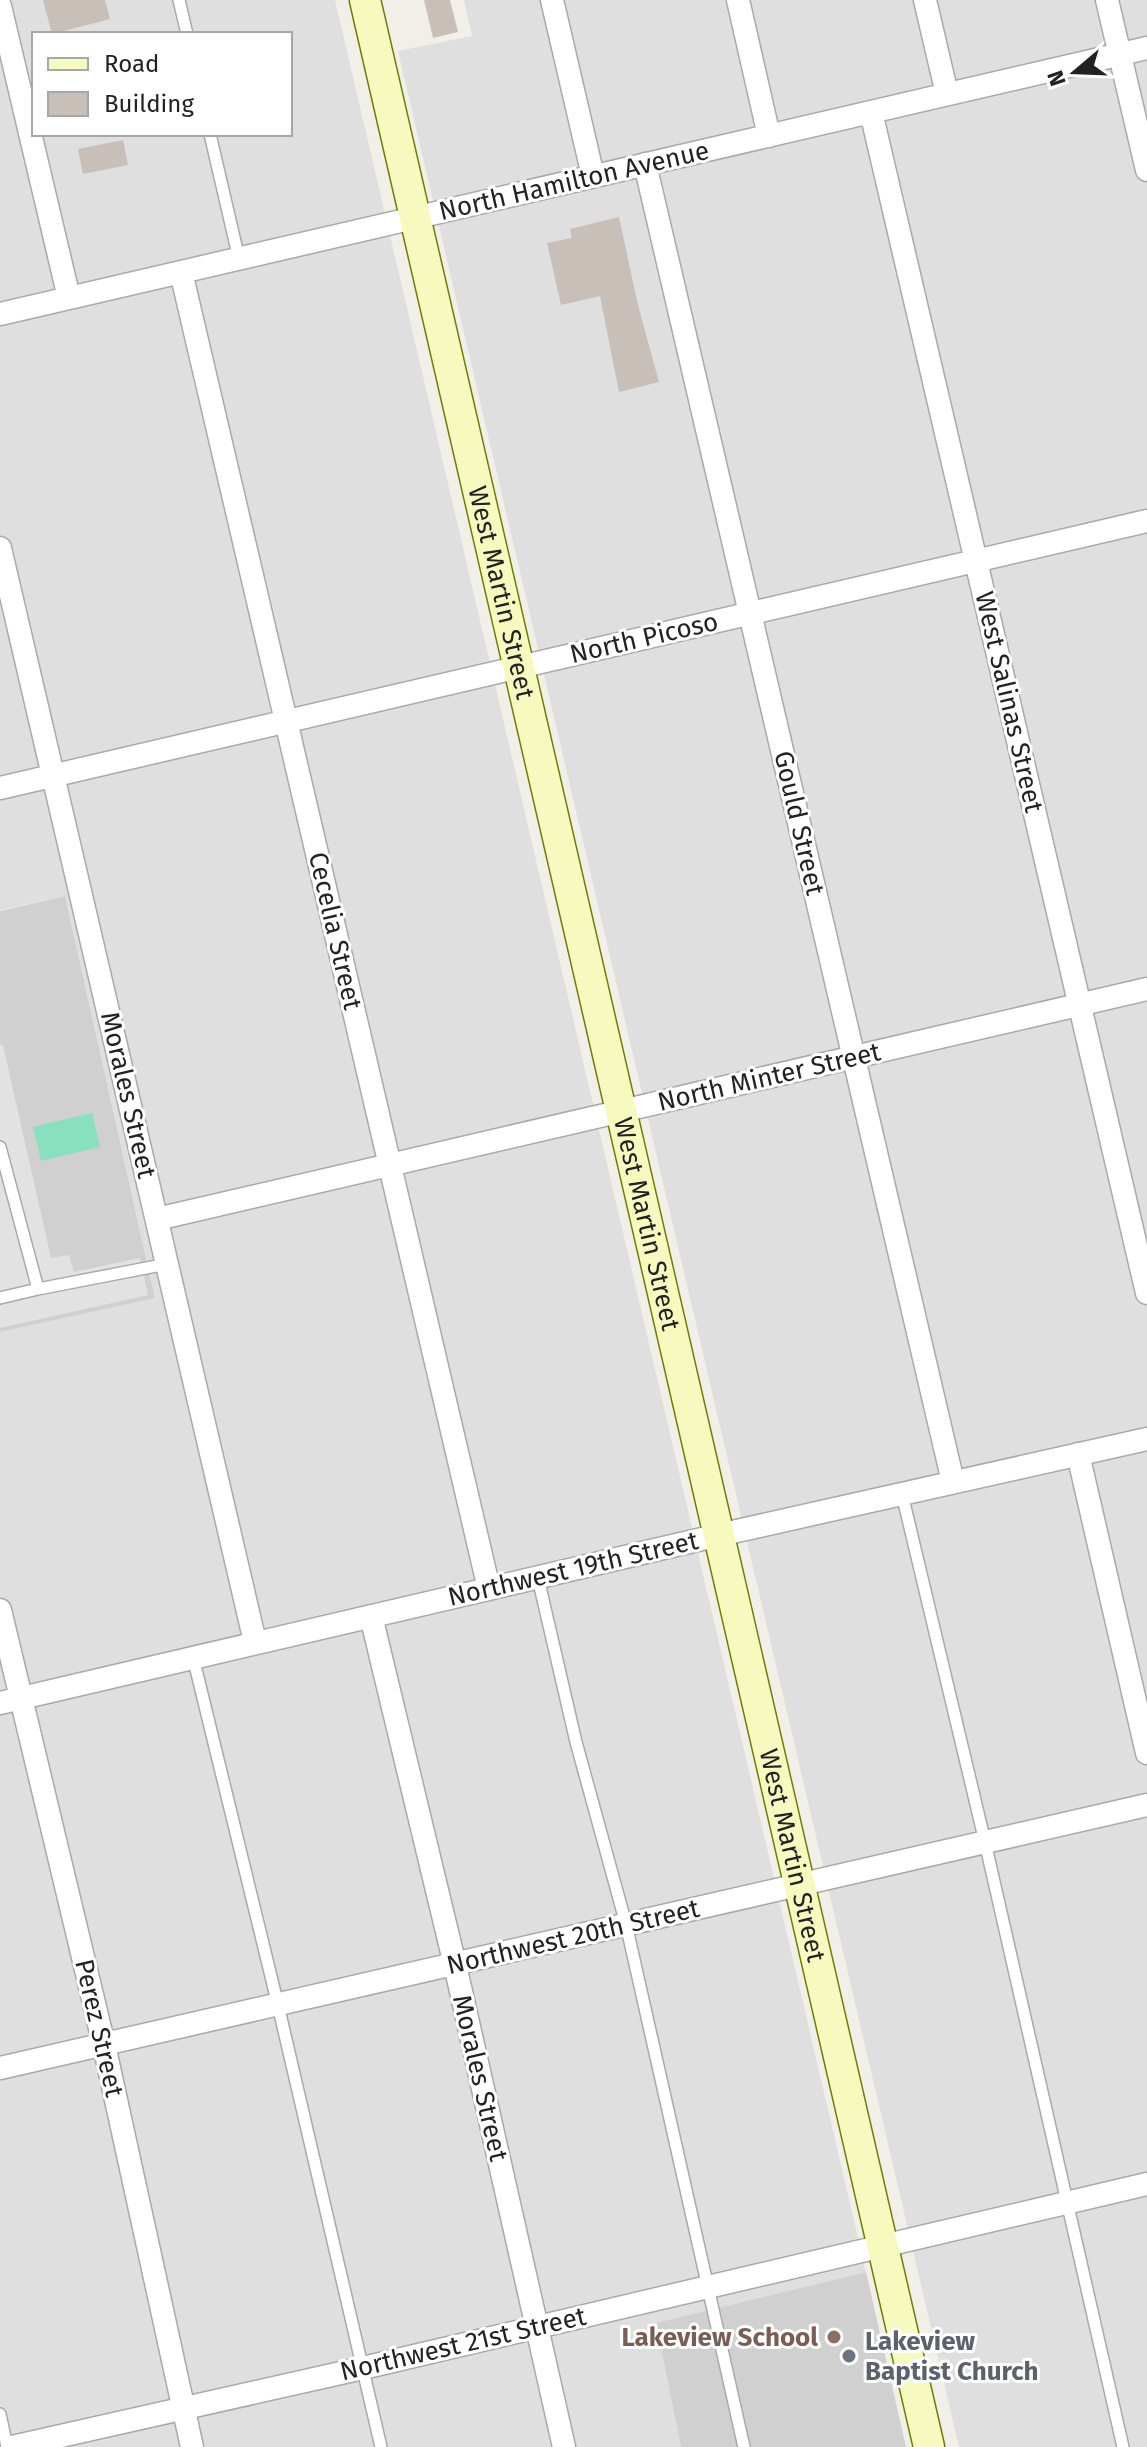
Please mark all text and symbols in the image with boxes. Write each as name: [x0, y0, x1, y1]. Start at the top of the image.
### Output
legend: [32, 32, 292, 136]
north arrow: [1035, 32, 1115, 112]
text: Road: [104, 50, 159, 78]
text: N: [1041, 67, 1072, 90]
text: Building: [104, 90, 194, 118]
street label: North Hamilton Avenue: [436, 135, 712, 227]
street label: West Martin Street: [462, 483, 541, 703]
street label: West Salinas Street: [969, 589, 1050, 816]
street label: North Picoso: [567, 606, 721, 670]
street label: Gould Street: [767, 748, 831, 899]
street label: Cecelia Street: [302, 849, 368, 1013]
street label: Morales Street: [94, 1009, 162, 1182]
street label: North Minter Street: [654, 1036, 884, 1118]
street label: West Martin Street: [608, 1114, 687, 1334]
street label: Northwest 19th Street: [445, 1525, 702, 1613]
street label: West Martin Street: [753, 1746, 832, 1966]
street label: Northwest 20th Street: [444, 1893, 703, 1981]
street label: Perez Street: [68, 1956, 130, 2101]
street label: Morales Street: [446, 1992, 514, 2165]
street label: Northwest 21st Street: [337, 2300, 589, 2387]
place label: Lakeview School: [621, 2322, 818, 2353]
place label: Lakeview Baptist Church: [865, 2326, 1039, 2387]
marker: Lakeview School: [825, 2328, 843, 2346]
marker: Lakeview Baptist Church: [840, 2347, 858, 2365]

